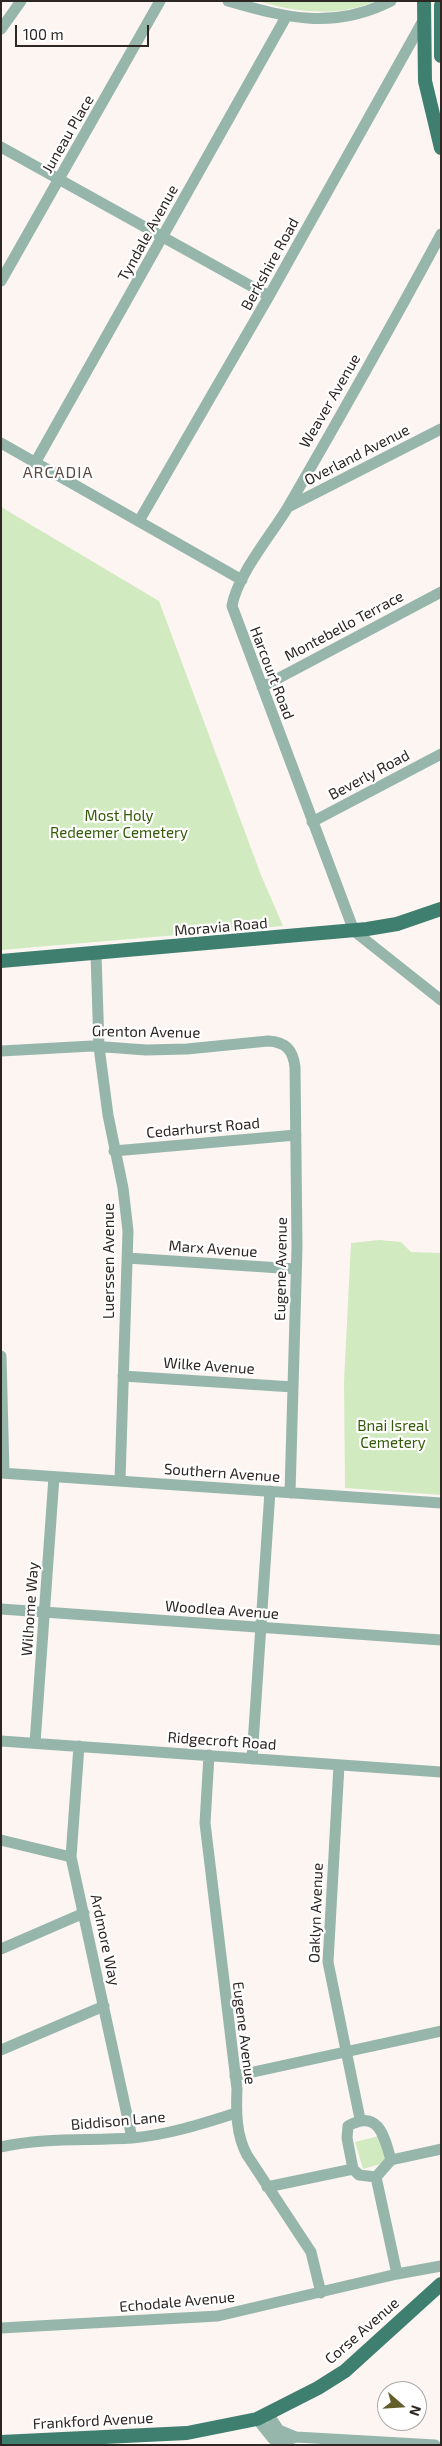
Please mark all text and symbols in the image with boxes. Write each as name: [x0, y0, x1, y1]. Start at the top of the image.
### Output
scale bar: [18, 15, 151, 47]
text: 100 m: [23, 25, 64, 43]
street label: Juneau Place: [38, 92, 98, 176]
street label: Tyndale Avenue: [114, 182, 182, 284]
street label: Berkshire Road: [237, 215, 303, 313]
street label: Weaver Avenue: [296, 351, 364, 451]
street label: Overland Avenue: [301, 421, 413, 489]
district label: ARCADIA: [22, 463, 94, 483]
street label: Montebello Terrace: [281, 587, 407, 665]
street label: Harcourt Road: [246, 624, 298, 722]
street label: Beverly Road: [325, 746, 413, 804]
park label: Most Holy Redeemer Cemetery: [50, 807, 188, 842]
street label: Moravia Road: [174, 914, 268, 940]
street label: Grenton Avenue: [92, 1022, 200, 1042]
street label: Cedarhurst Road: [145, 1114, 261, 1142]
street label: Luerssen Avenue: [100, 1203, 118, 1319]
street label: Eugene Avenue: [271, 1217, 291, 1321]
street label: Marx Avenue: [168, 1237, 258, 1261]
street label: Wilke Avenue: [163, 1354, 255, 1378]
park label: Bnai Isreal Cemetery: [357, 1417, 429, 1452]
street label: Southern Avenue: [163, 1460, 281, 1486]
street label: Wilhome Way: [18, 1561, 42, 1657]
street label: Woodlea Avenue: [165, 1597, 279, 1623]
street label: Ridgecroft Road: [167, 1728, 277, 1754]
street label: Oaklyn Avenue: [305, 1863, 327, 1963]
street label: Ardmore Way: [87, 1893, 123, 1987]
street label: Eugene Avenue: [229, 1980, 259, 2086]
street label: Biddison Lane: [70, 2108, 166, 2134]
street label: Echodale Avenue: [118, 2288, 236, 2316]
street label: Corse Avenue: [321, 2294, 403, 2368]
north arrow: [377, 2381, 427, 2431]
text: N: [406, 2403, 425, 2418]
street label: Frankford Avenue: [32, 2409, 154, 2433]

